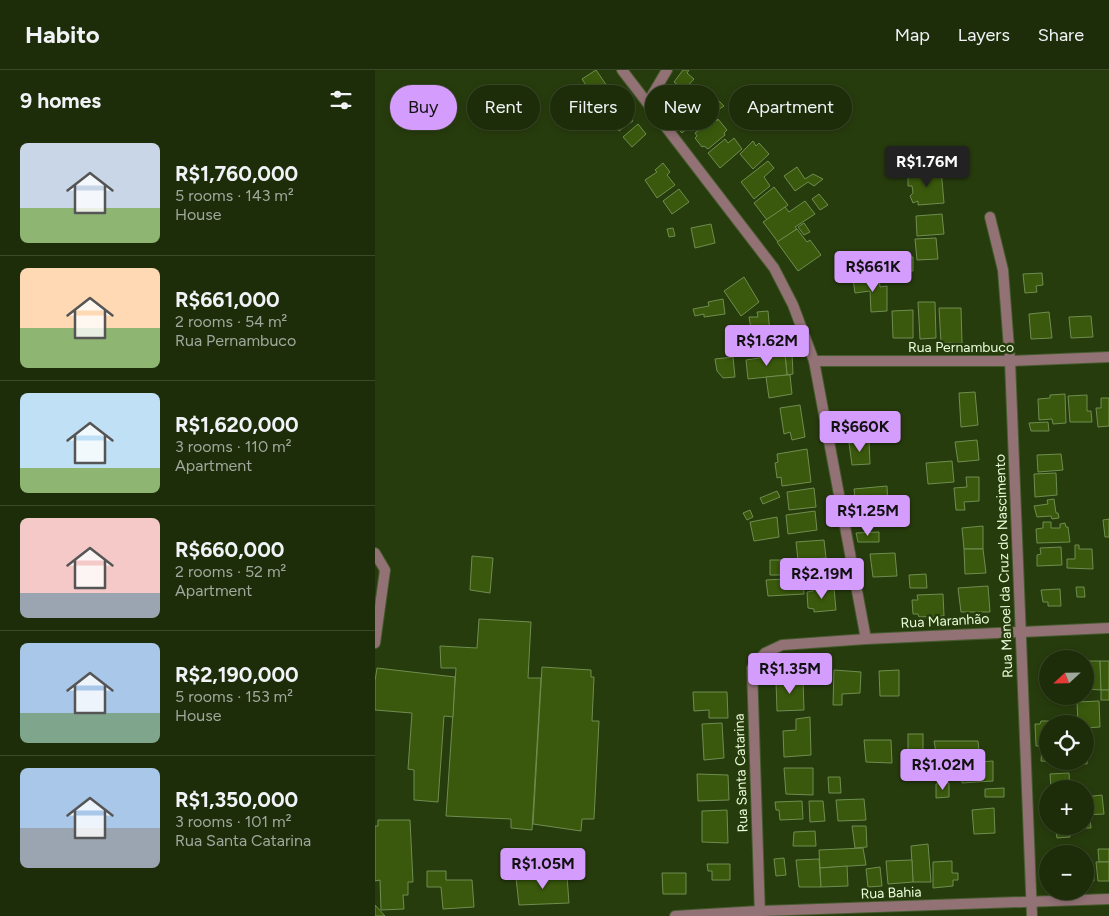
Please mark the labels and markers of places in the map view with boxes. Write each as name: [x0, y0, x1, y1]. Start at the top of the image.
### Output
pin: R$1.76M: [881, 146, 973, 188]
pin: R$661K: [832, 250, 914, 293]
pin: R$1.62M: [721, 324, 813, 367]
pin: R$660K: [819, 410, 901, 453]
pin: R$1.25M: [822, 494, 914, 537]
pin: R$2.19M: [776, 558, 868, 600]
pin: R$1.35M: [744, 652, 836, 695]
pin: R$1.02M: [897, 748, 989, 791]
pin: R$1.05M: [497, 848, 589, 890]

